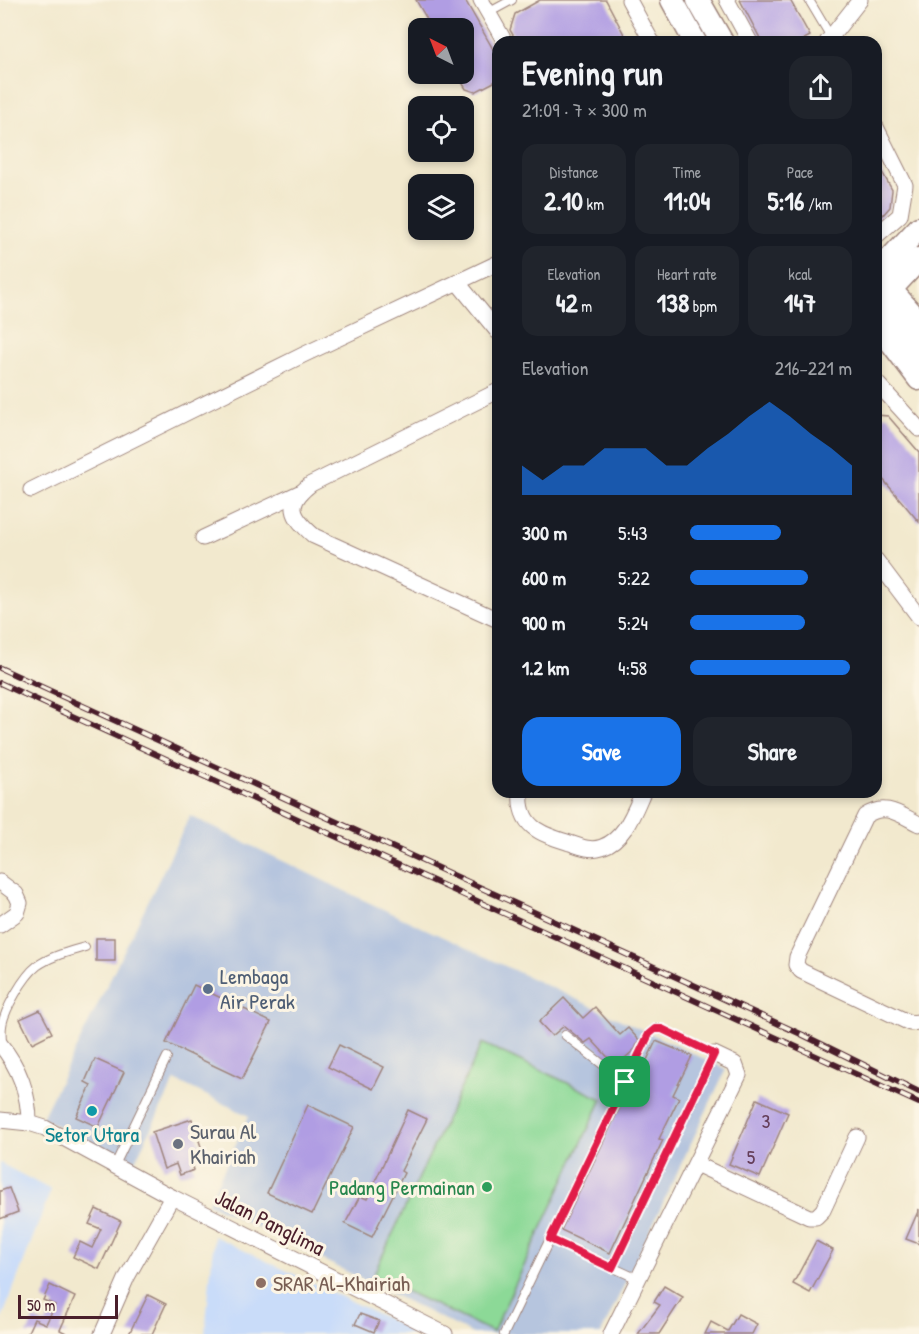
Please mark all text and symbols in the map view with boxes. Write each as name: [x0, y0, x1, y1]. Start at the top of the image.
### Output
north arrow: [408, 18, 474, 84]
map controls: [408, 18, 474, 240]
text: Evening run: [522, 51, 663, 95]
button: share: [789, 56, 852, 119]
button: locate: [408, 96, 474, 162]
text: 21:09 · 7 × 300 m: [522, 96, 647, 123]
text: Distance: [550, 161, 598, 183]
text: Time: [673, 161, 701, 183]
text: Pace: [787, 161, 813, 183]
button: layers: [408, 174, 474, 240]
text: 2.10: [544, 183, 583, 218]
text: 11:04: [664, 183, 710, 218]
text: 5:16: [768, 183, 804, 218]
text: km: [583, 193, 604, 215]
text: /km: [804, 193, 832, 215]
text: Elevation: [547, 263, 601, 285]
text: Heart rate: [657, 263, 717, 285]
text: kcal: [788, 263, 812, 285]
text: 42: [556, 285, 578, 320]
text: 138: [657, 285, 689, 320]
text: 147: [784, 285, 816, 320]
text: m: [578, 295, 592, 317]
text: bpm: [689, 295, 717, 317]
text: Elevation: [522, 354, 588, 381]
text: 216–221 m: [775, 354, 852, 381]
text: 300 m: [522, 519, 567, 546]
text: 5:43: [618, 519, 648, 546]
text: 600 m: [522, 564, 566, 591]
text: 5:22: [618, 564, 650, 591]
text: 900 m: [522, 609, 565, 636]
text: 5:24: [618, 609, 648, 636]
text: 1.2 km: [522, 654, 569, 681]
text: 4:58: [618, 654, 647, 681]
button: Save: [522, 717, 681, 786]
button: Share: [693, 717, 852, 786]
place label: Lembaga Air Perak: [220, 961, 295, 1016]
marker: Lembaga Air Perak: [201, 982, 215, 996]
pin: [599, 1056, 650, 1107]
icon: arrive: [608, 1065, 641, 1098]
marker: Setor Utara: [85, 1104, 99, 1118]
house number: 3: [762, 1107, 771, 1134]
place label: Surau Al Khairiah: [190, 1116, 257, 1171]
place label: Setor Utara: [45, 1119, 139, 1149]
marker: Surau Al Khairiah: [171, 1137, 185, 1151]
house number: 5: [747, 1143, 756, 1170]
place label: Padang Permainan: [329, 1172, 475, 1202]
marker: Padang Permainan: [480, 1180, 494, 1194]
street label: Jalan Panglima: [210, 1181, 330, 1263]
place label: SRAR Al-Khairiah: [273, 1268, 410, 1298]
marker: SRAR Al-Khairiah: [254, 1276, 268, 1290]
scale bar: [18, 1292, 118, 1320]
text: 50 m: [27, 1294, 56, 1316]

